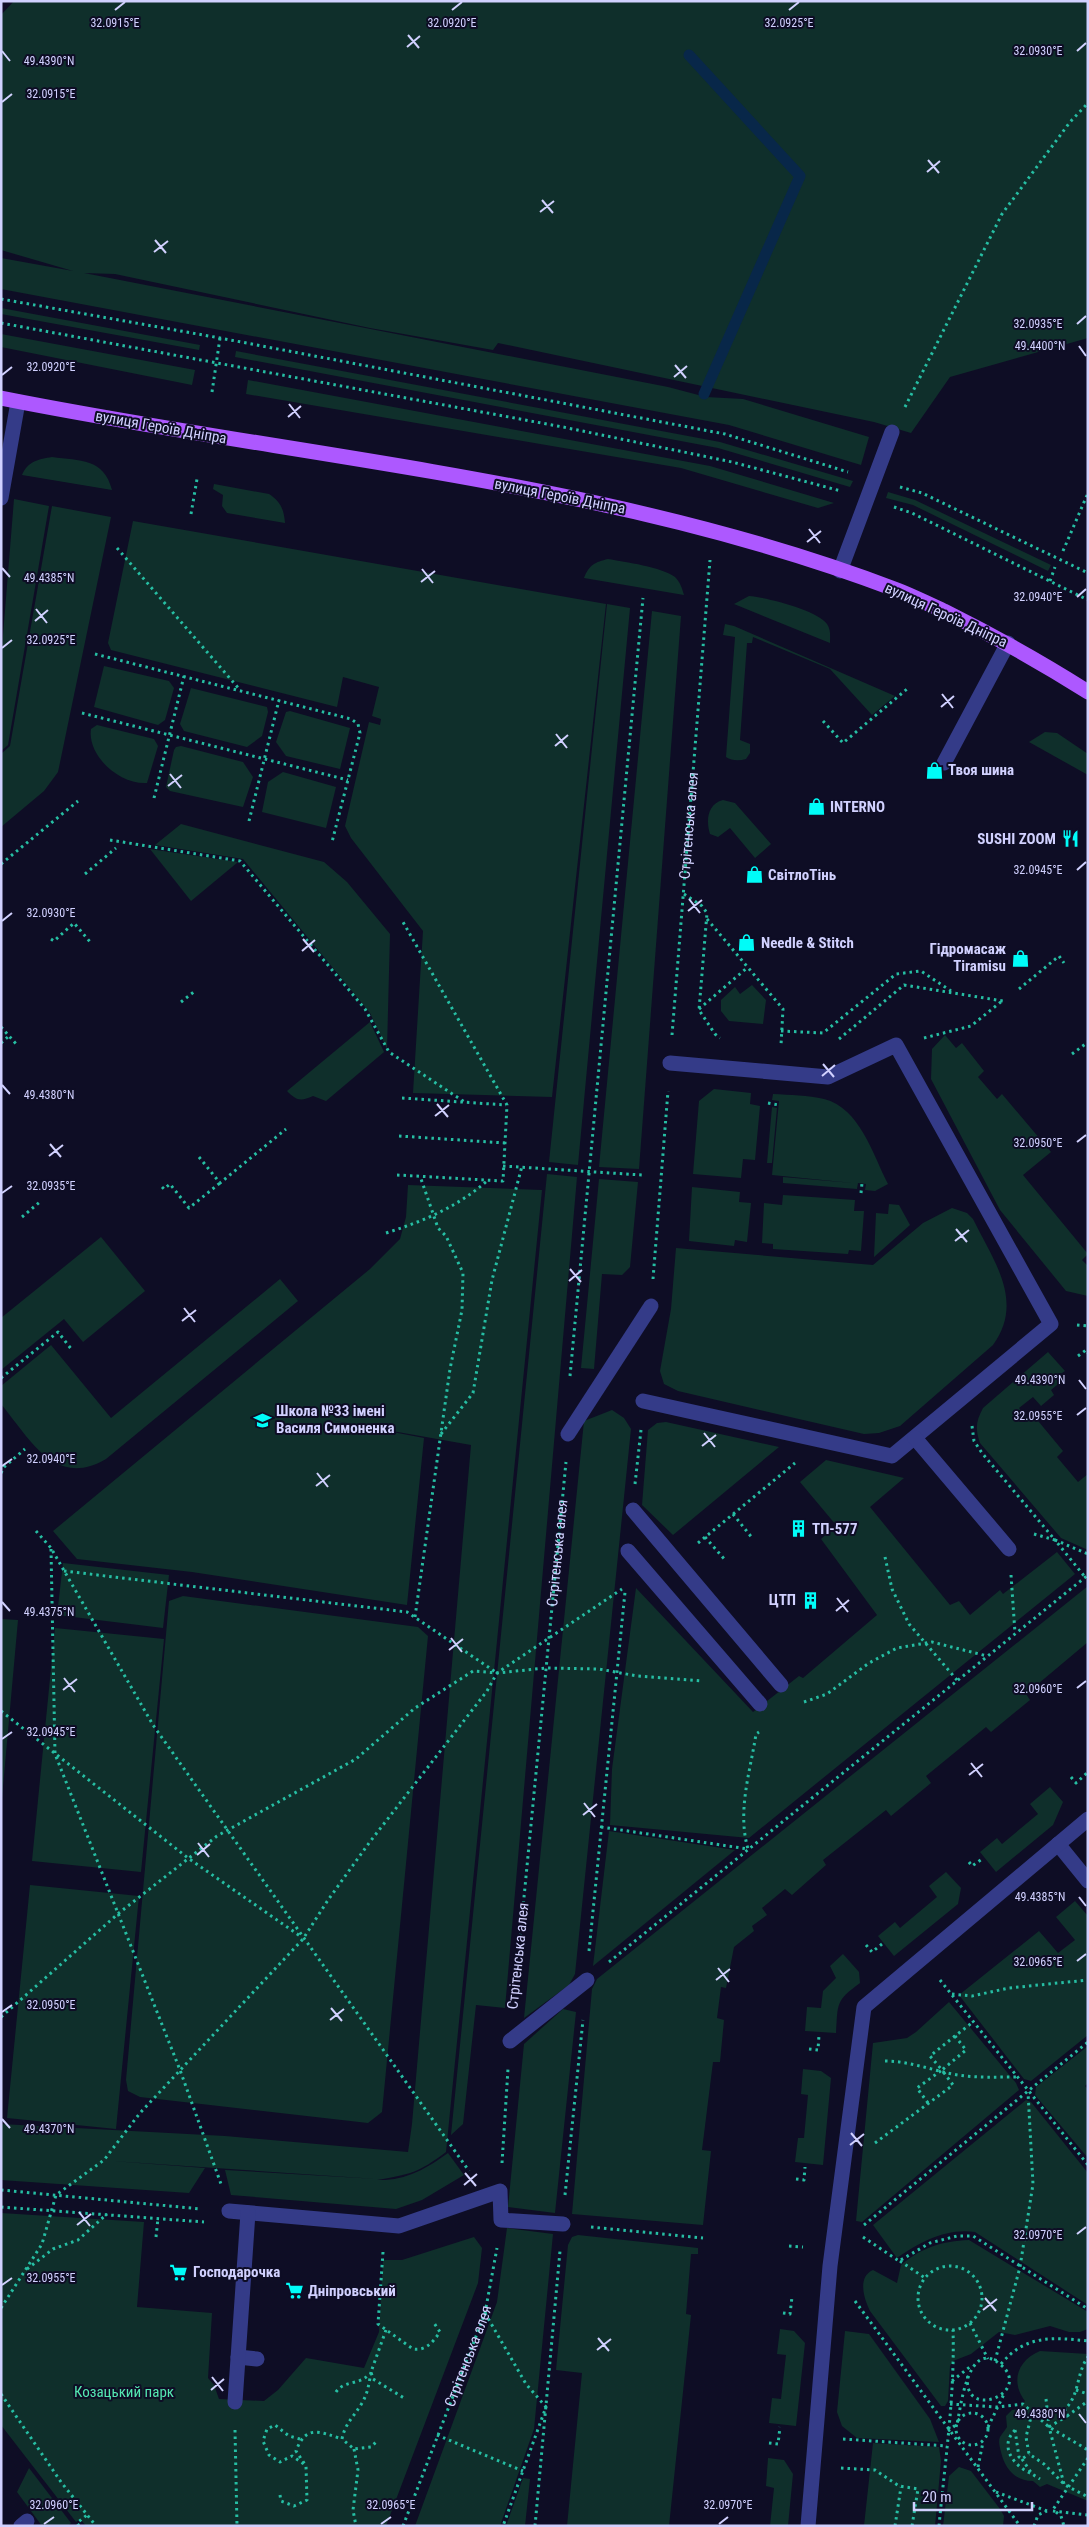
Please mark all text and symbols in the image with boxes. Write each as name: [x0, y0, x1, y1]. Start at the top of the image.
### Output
text: 32.0915°E: [90, 16, 140, 30]
text: 32.0920°E: [427, 16, 477, 30]
text: 32.0925°E: [764, 16, 814, 30]
text: 32.0930°E: [1013, 44, 1063, 58]
text: 49.4390°N: [24, 54, 74, 68]
text: 32.0915°E: [26, 87, 76, 101]
text: 32.0935°E: [1013, 317, 1063, 331]
text: 49.4400°N: [1015, 339, 1065, 353]
text: 32.0920°E: [26, 360, 76, 374]
street label: вулиця Героїв Дніпра: [94, 407, 228, 447]
street label: вулиця Героїв Дніпра: [493, 474, 627, 518]
text: 49.4385°N: [24, 571, 74, 585]
street label: вулиця Героїв Дніпра: [882, 579, 1010, 651]
text: 32.0940°E: [1013, 590, 1063, 604]
text: 32.0925°E: [26, 633, 76, 647]
shop icon: Твоя шина: [924, 760, 944, 780]
place label: Твоя шина: [948, 761, 1014, 779]
street label: Стрітенська алея: [675, 771, 702, 880]
shop icon: INTERNO: [806, 797, 826, 817]
place label: INTERNO: [830, 798, 885, 816]
restaurant icon: SUSHI ZOOM: [1060, 829, 1080, 849]
place label: SUSHI ZOOM: [977, 830, 1056, 848]
text: 32.0945°E: [1013, 863, 1063, 877]
shop icon: СвітлоТінь: [744, 865, 764, 885]
place label: СвітлоТінь: [768, 866, 837, 884]
text: 32.0930°E: [26, 906, 76, 920]
shop icon: Needle & Stitch: [737, 933, 757, 953]
place label: Needle & Stitch: [761, 934, 854, 952]
place label: Гідромасаж Tiramisu: [929, 940, 1006, 975]
shop icon: Гідромасаж Tiramisu: [1010, 948, 1030, 968]
text: 49.4380°N: [24, 1088, 74, 1102]
text: 32.0950°E: [1013, 1136, 1063, 1150]
text: 32.0935°E: [26, 1179, 76, 1193]
text: 49.4390°N: [1015, 1373, 1065, 1387]
place label: Школа №33 імені Василя Симоненка: [276, 1402, 394, 1437]
text: 32.0955°E: [1013, 1409, 1063, 1423]
school or university icon: Школа №33 імені Василя Симоненка: [252, 1410, 272, 1430]
text: 32.0940°E: [26, 1452, 76, 1466]
street label: Стрітенська алея: [543, 1499, 571, 1607]
building icon: ТП-577: [788, 1519, 808, 1539]
place label: ТП-577: [812, 1520, 858, 1538]
building icon: ЦТП: [800, 1590, 820, 1610]
place label: ЦТП: [769, 1591, 796, 1609]
text: 49.4375°N: [24, 1605, 74, 1619]
text: 32.0960°E: [1013, 1682, 1063, 1696]
text: 32.0945°E: [26, 1725, 76, 1739]
text: 49.4385°N: [1015, 1890, 1065, 1904]
street label: Стрітенська алея: [503, 1902, 533, 2010]
text: 32.0965°E: [1013, 1955, 1063, 1969]
text: 32.0950°E: [26, 1998, 76, 2012]
text: 49.4370°N: [24, 2122, 74, 2136]
text: 32.0970°E: [1013, 2228, 1063, 2242]
supermarket icon: Господарочка: [169, 2262, 189, 2282]
place label: Господарочка: [193, 2263, 280, 2281]
text: 32.0955°E: [26, 2271, 76, 2285]
supermarket icon: Дніпровський: [284, 2281, 304, 2301]
place label: Дніпровський: [308, 2282, 396, 2300]
street label: Стрітенська алея: [441, 2304, 495, 2409]
park label: Козацький парк: [74, 2383, 174, 2401]
text: 49.4380°N: [1015, 2407, 1065, 2421]
scale bar: [914, 2480, 1032, 2512]
text: 20 m: [922, 2488, 952, 2506]
text: 32.0960°E: [29, 2498, 79, 2512]
text: 32.0965°E: [366, 2498, 416, 2512]
text: 32.0970°E: [703, 2498, 753, 2512]

